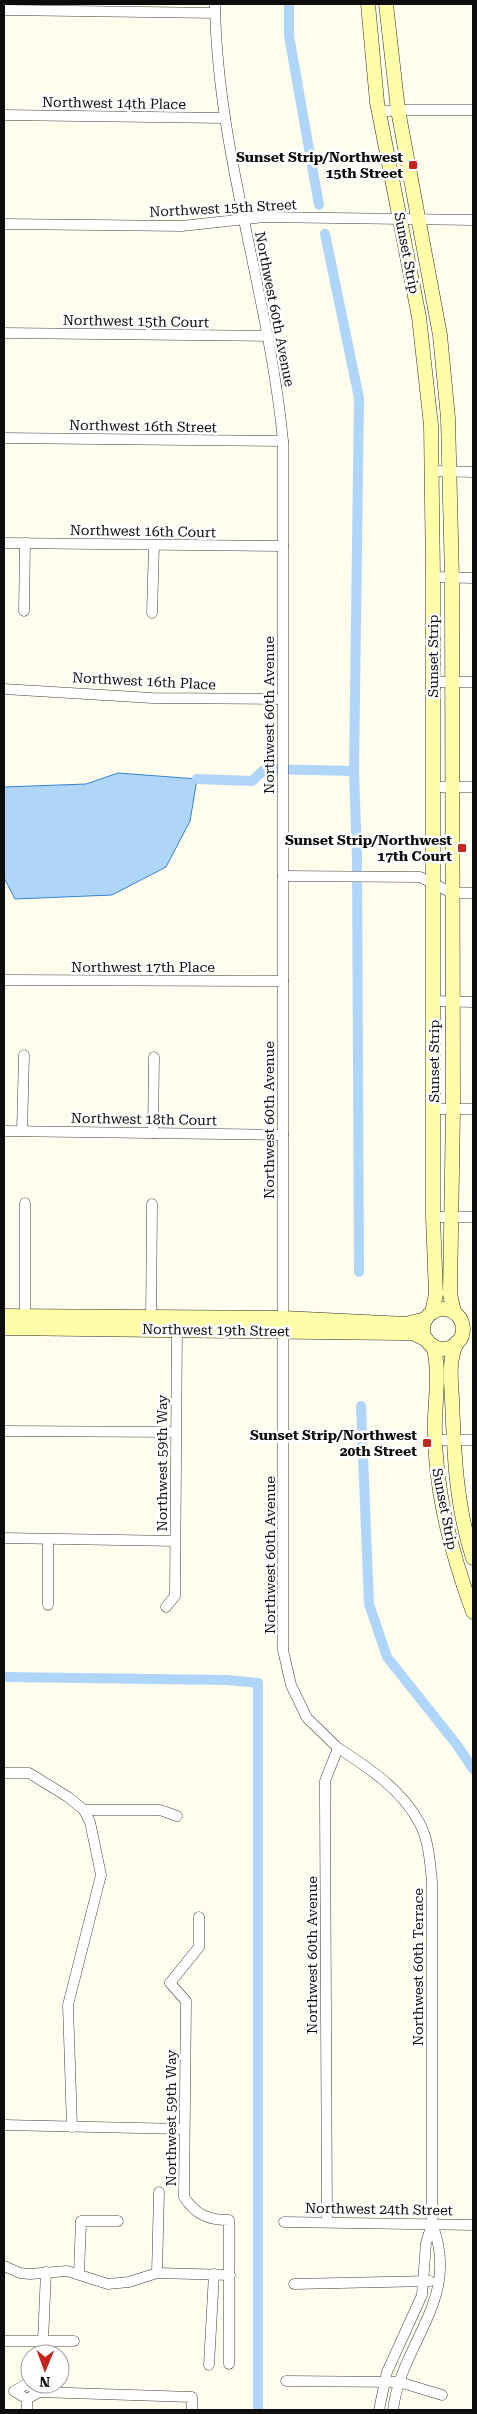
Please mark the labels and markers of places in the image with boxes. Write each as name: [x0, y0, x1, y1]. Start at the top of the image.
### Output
place label: Sunset Strip/Northwest 15th Street: [236, 149, 403, 181]
marker: Sunset Strip/Northwest 15th Street: [407, 159, 419, 171]
place label: Sunset Strip/Northwest 17th Court: [285, 832, 452, 864]
marker: Sunset Strip/Northwest 17th Court: [456, 842, 468, 854]
place label: Sunset Strip/Northwest 20th Street: [250, 1427, 417, 1459]
marker: Sunset Strip/Northwest 20th Street: [421, 1437, 433, 1449]

